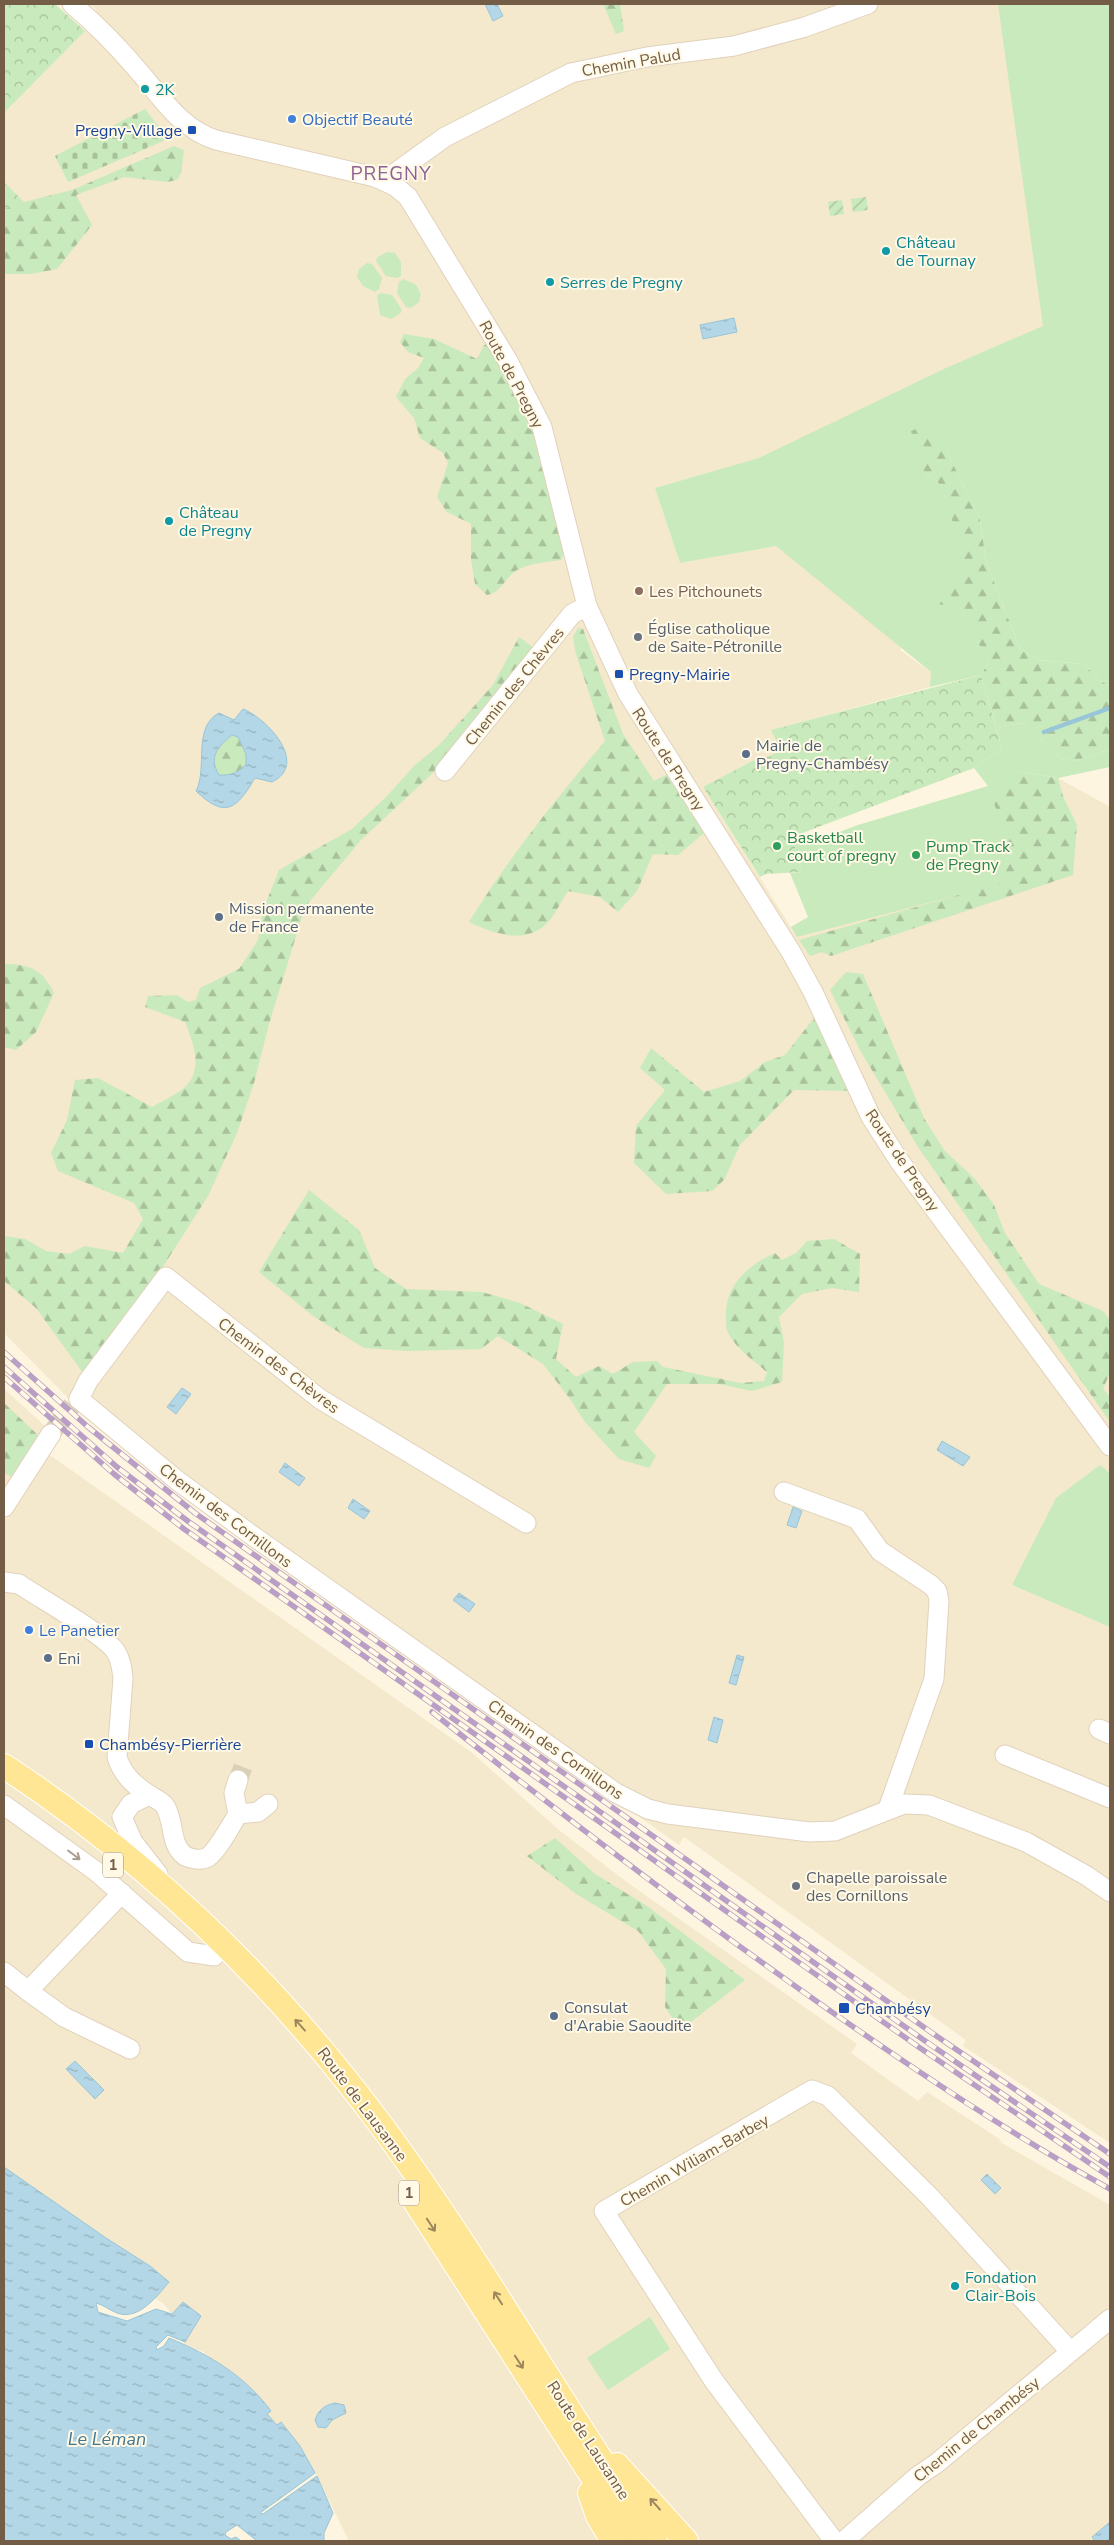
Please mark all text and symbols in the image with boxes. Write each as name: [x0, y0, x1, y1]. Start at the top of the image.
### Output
street label: Chemin Palud: [580, 43, 682, 83]
place label: 2K: [155, 79, 176, 101]
marker: 2K: [139, 83, 151, 95]
place label: Objectif Beauté: [302, 109, 413, 131]
marker: Objectif Beauté: [286, 113, 298, 125]
place label: Pregny-Village: [75, 120, 182, 142]
marker: Pregny-Village: [186, 124, 198, 136]
district label: PREGNY: [351, 161, 431, 187]
place label: Château de Tournay: [896, 232, 976, 272]
marker: Château de Tournay: [880, 245, 892, 257]
place label: Serres de Pregny: [560, 272, 683, 294]
marker: Serres de Pregny: [544, 276, 556, 288]
street label: Route de Pregny: [473, 317, 549, 433]
place label: Château de Pregny: [179, 502, 252, 542]
marker: Château de Pregny: [163, 515, 175, 527]
place label: Les Pitchounets: [649, 581, 763, 603]
marker: Les Pitchounets: [633, 585, 645, 597]
place label: Église catholique de Saite-Pétronille: [648, 618, 782, 658]
street label: Chemin des Chèvres: [460, 623, 570, 751]
marker: Église catholique de Saite-Pétronille: [632, 631, 644, 643]
place label: Pregny-Mairie: [629, 664, 730, 686]
marker: Pregny-Mairie: [613, 668, 625, 680]
street label: Route de Pregny: [626, 704, 710, 816]
place label: Mairie de Pregny-Chambésy: [756, 735, 890, 775]
marker: Mairie de Pregny-Chambésy: [740, 748, 752, 760]
place label: Basketball court of pregny: [787, 827, 897, 867]
place label: Pump Track de Pregny: [926, 836, 1011, 876]
marker: Basketball court of pregny: [771, 840, 783, 852]
marker: Pump Track de Pregny: [910, 849, 922, 861]
place label: Mission permanente de France: [229, 898, 374, 938]
marker: Mission permanente de France: [213, 911, 225, 923]
street label: Route de Pregny: [860, 1105, 945, 1217]
street label: Chemin des Chèvres: [213, 1313, 344, 1419]
street label: Chemin des Cornillons: [154, 1458, 296, 1573]
place label: Le Panetier: [39, 1620, 120, 1642]
marker: Le Panetier: [23, 1624, 35, 1636]
place label: Eni: [58, 1648, 80, 1670]
marker: Eni: [42, 1652, 54, 1664]
street label: Chemin des Cornillons: [483, 1695, 628, 1805]
place label: Chambésy-Pierrière: [99, 1734, 241, 1756]
marker: Chambésy-Pierrière: [83, 1738, 95, 1750]
one-way arrow: [67, 1850, 81, 1860]
road number: 1: [103, 1852, 123, 1878]
place label: Chapelle paroissale des Cornillons: [806, 1867, 947, 1907]
marker: Chapelle paroissale des Cornillons: [790, 1880, 802, 1892]
place label: Consulat d'Arabie Saoudite: [564, 1997, 692, 2037]
place label: Chambésy: [855, 1998, 931, 2020]
marker: Chambésy: [837, 2001, 851, 2015]
marker: Consulat d'Arabie Saoudite: [548, 2010, 560, 2022]
one-way arrow: [294, 2019, 306, 2032]
street label: Route de Lausanne: [312, 2043, 412, 2166]
street label: Chemin Wiliam-Barbey: [616, 2109, 774, 2213]
road number: 1: [399, 2180, 419, 2206]
one-way arrow: [426, 2218, 436, 2232]
place label: Fondation Clair-Bois: [965, 2267, 1037, 2307]
marker: Fondation Clair-Bois: [949, 2280, 961, 2292]
one-way arrow: [493, 2291, 503, 2305]
one-way arrow: [514, 2354, 524, 2368]
street label: Chemin de Chambésy: [909, 2371, 1045, 2488]
street label: Route de Lausanne: [541, 2377, 635, 2504]
water label: Le Léman: [68, 2427, 146, 2451]
one-way arrow: [649, 2498, 660, 2511]

